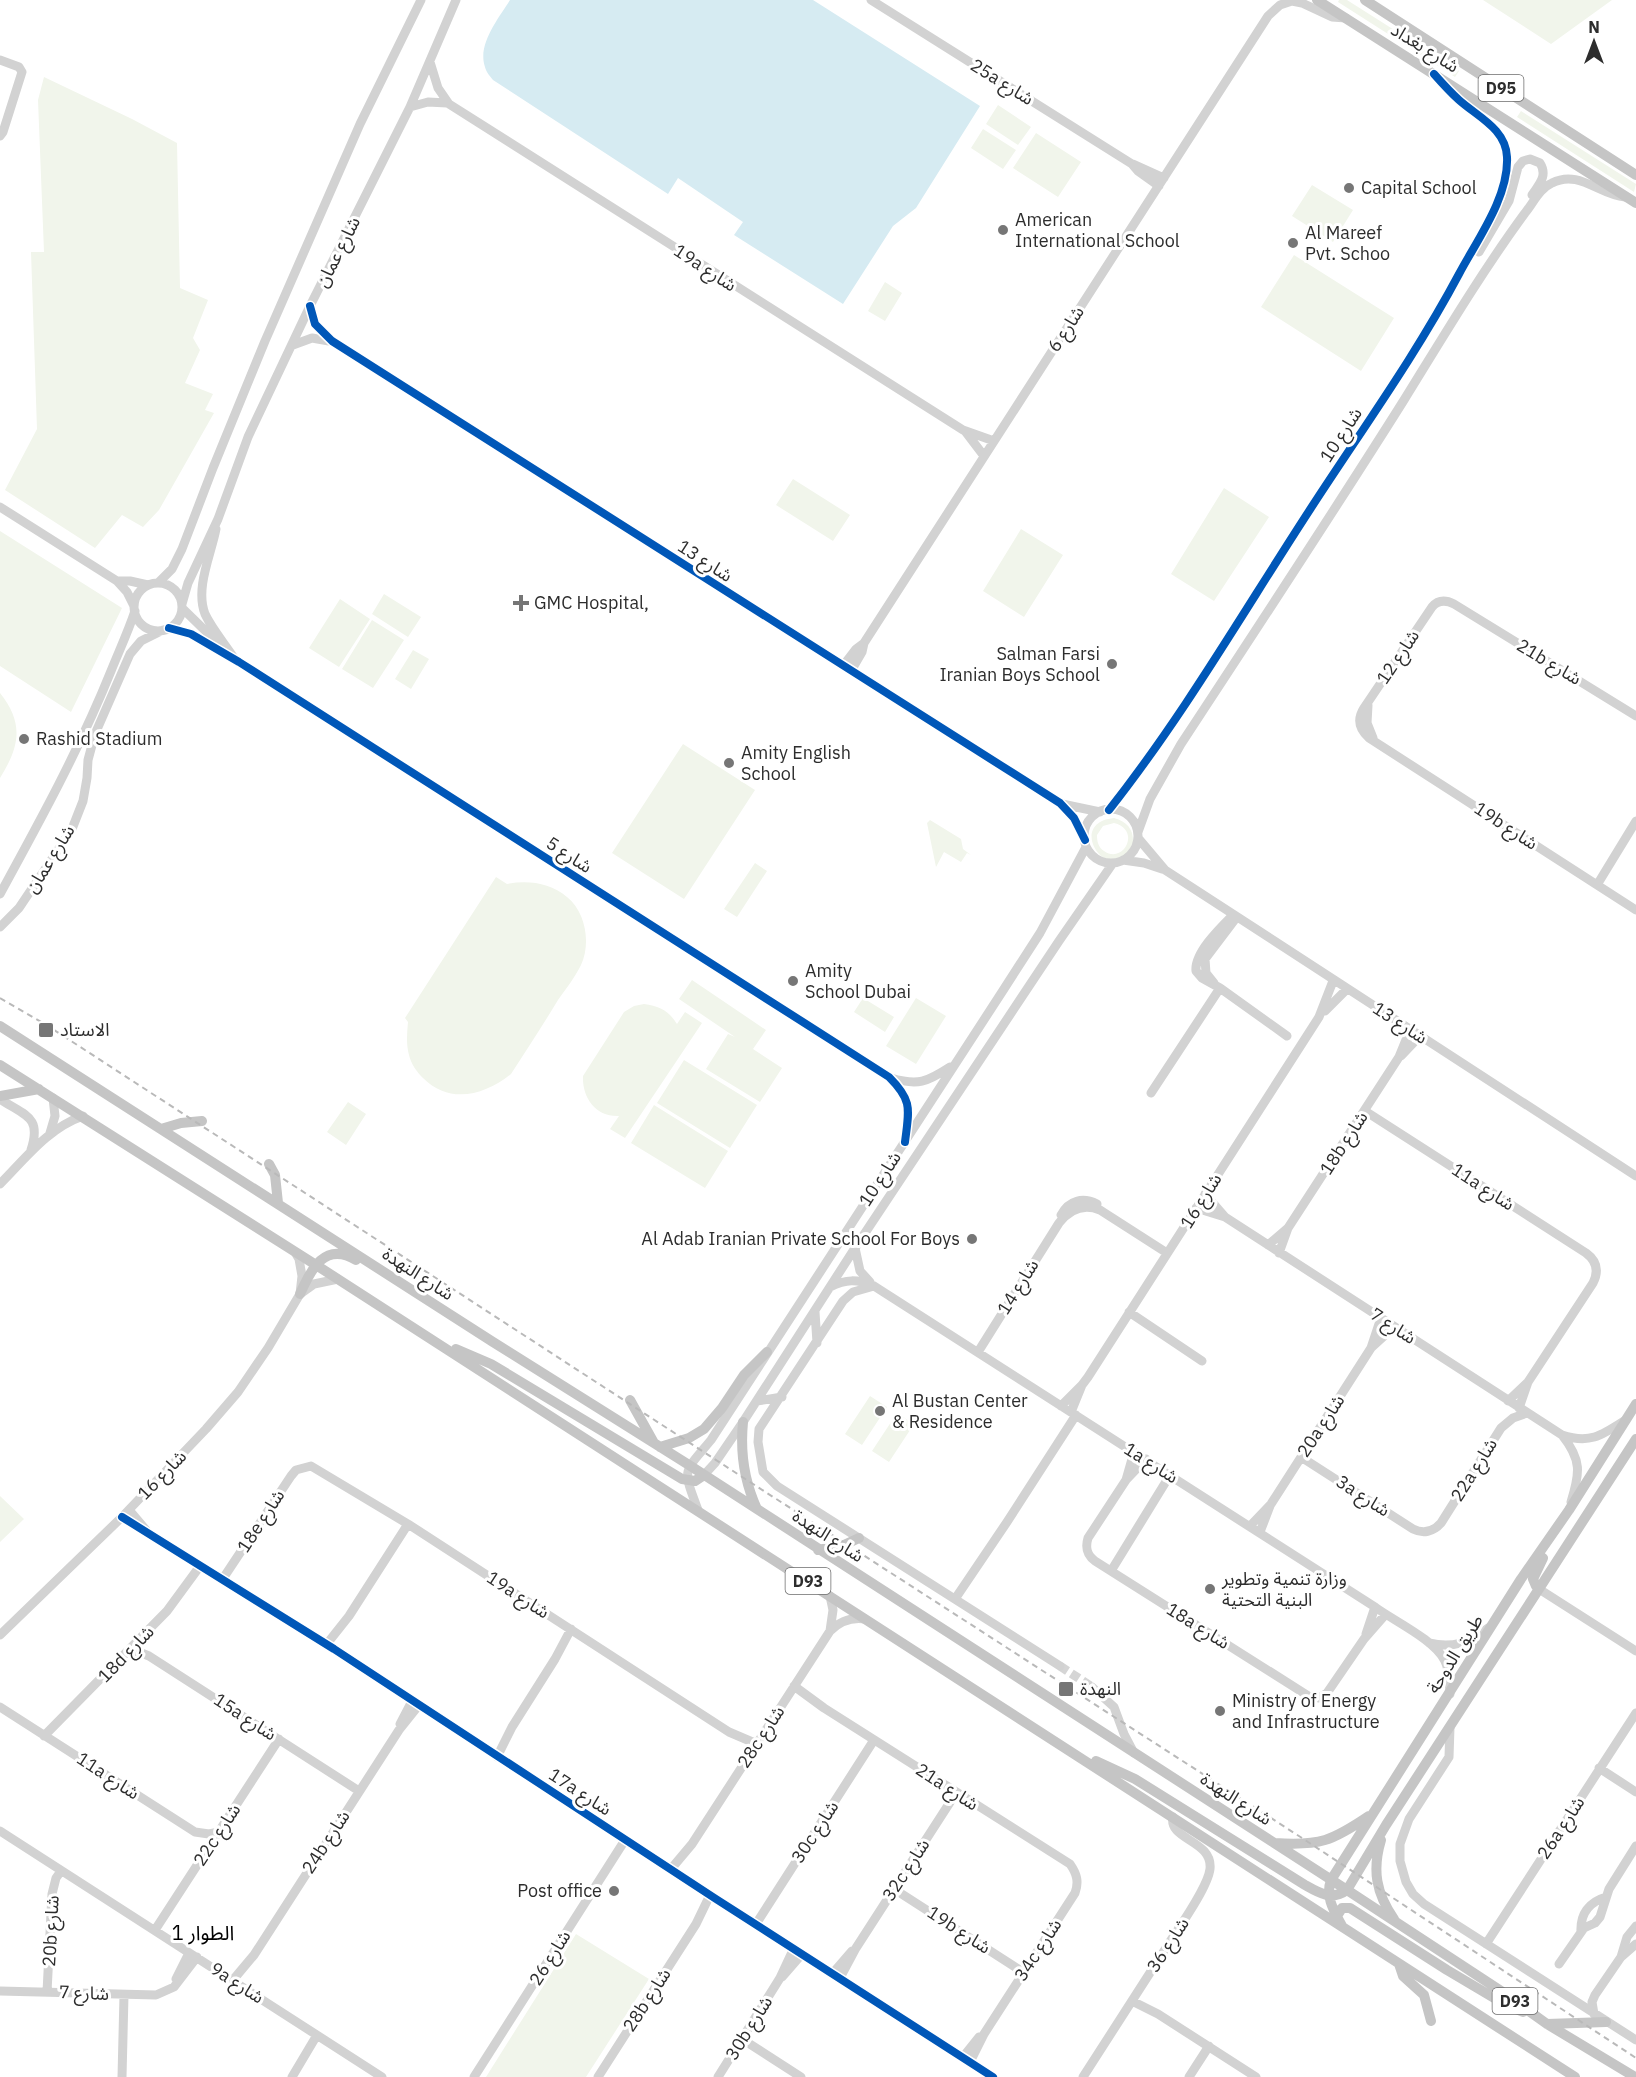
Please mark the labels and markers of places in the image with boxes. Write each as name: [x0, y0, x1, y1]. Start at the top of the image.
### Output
place label: Capital School: [1361, 176, 1477, 199]
marker: Capital School: [1342, 181, 1356, 195]
place label: American International School: [1015, 208, 1180, 252]
place label: Al Mareef Pvt. Schoo: [1305, 221, 1390, 265]
marker: American International School: [996, 223, 1010, 237]
marker: Al Mareef Pvt. Schoo: [1286, 236, 1300, 250]
place label: GMC Hospital,: [534, 591, 649, 614]
marker: GMC Hospital,: [512, 594, 530, 612]
place label: Salman Farsi Iranian Boys School: [939, 642, 1100, 686]
marker: Salman Farsi Iranian Boys School: [1105, 657, 1119, 671]
place label: Rashid Stadium: [36, 727, 162, 750]
marker: Rashid Stadium: [17, 732, 31, 746]
place label: Amity English School: [741, 741, 851, 785]
marker: Amity English School: [722, 756, 736, 770]
place label: Amity School Dubai: [805, 959, 911, 1003]
marker: Amity School Dubai: [786, 974, 800, 988]
place label: الاستاد: [60, 1018, 109, 1041]
marker: الاستاد: [37, 1021, 55, 1039]
place label: Al Adab Iranian Private School For Boys: [641, 1227, 960, 1250]
marker: Al Adab Iranian Private School For Boys: [965, 1232, 979, 1246]
place label: Al Bustan Center & Residence: [892, 1389, 1028, 1433]
marker: Al Bustan Center & Residence: [873, 1404, 887, 1418]
place label: وزارة تنمية وتطوير البنية التحتية: [1221, 1567, 1347, 1611]
marker: وزارة تنمية وتطوير البنية التحتية: [1203, 1582, 1217, 1596]
place label: النهدة: [1080, 1677, 1121, 1700]
marker: النهدة: [1057, 1680, 1075, 1698]
place label: Ministry of Energy and Infrastructure: [1232, 1689, 1380, 1733]
marker: Ministry of Energy and Infrastructure: [1213, 1704, 1227, 1718]
place label: Post office: [517, 1879, 602, 1902]
marker: Post office: [607, 1884, 621, 1898]

